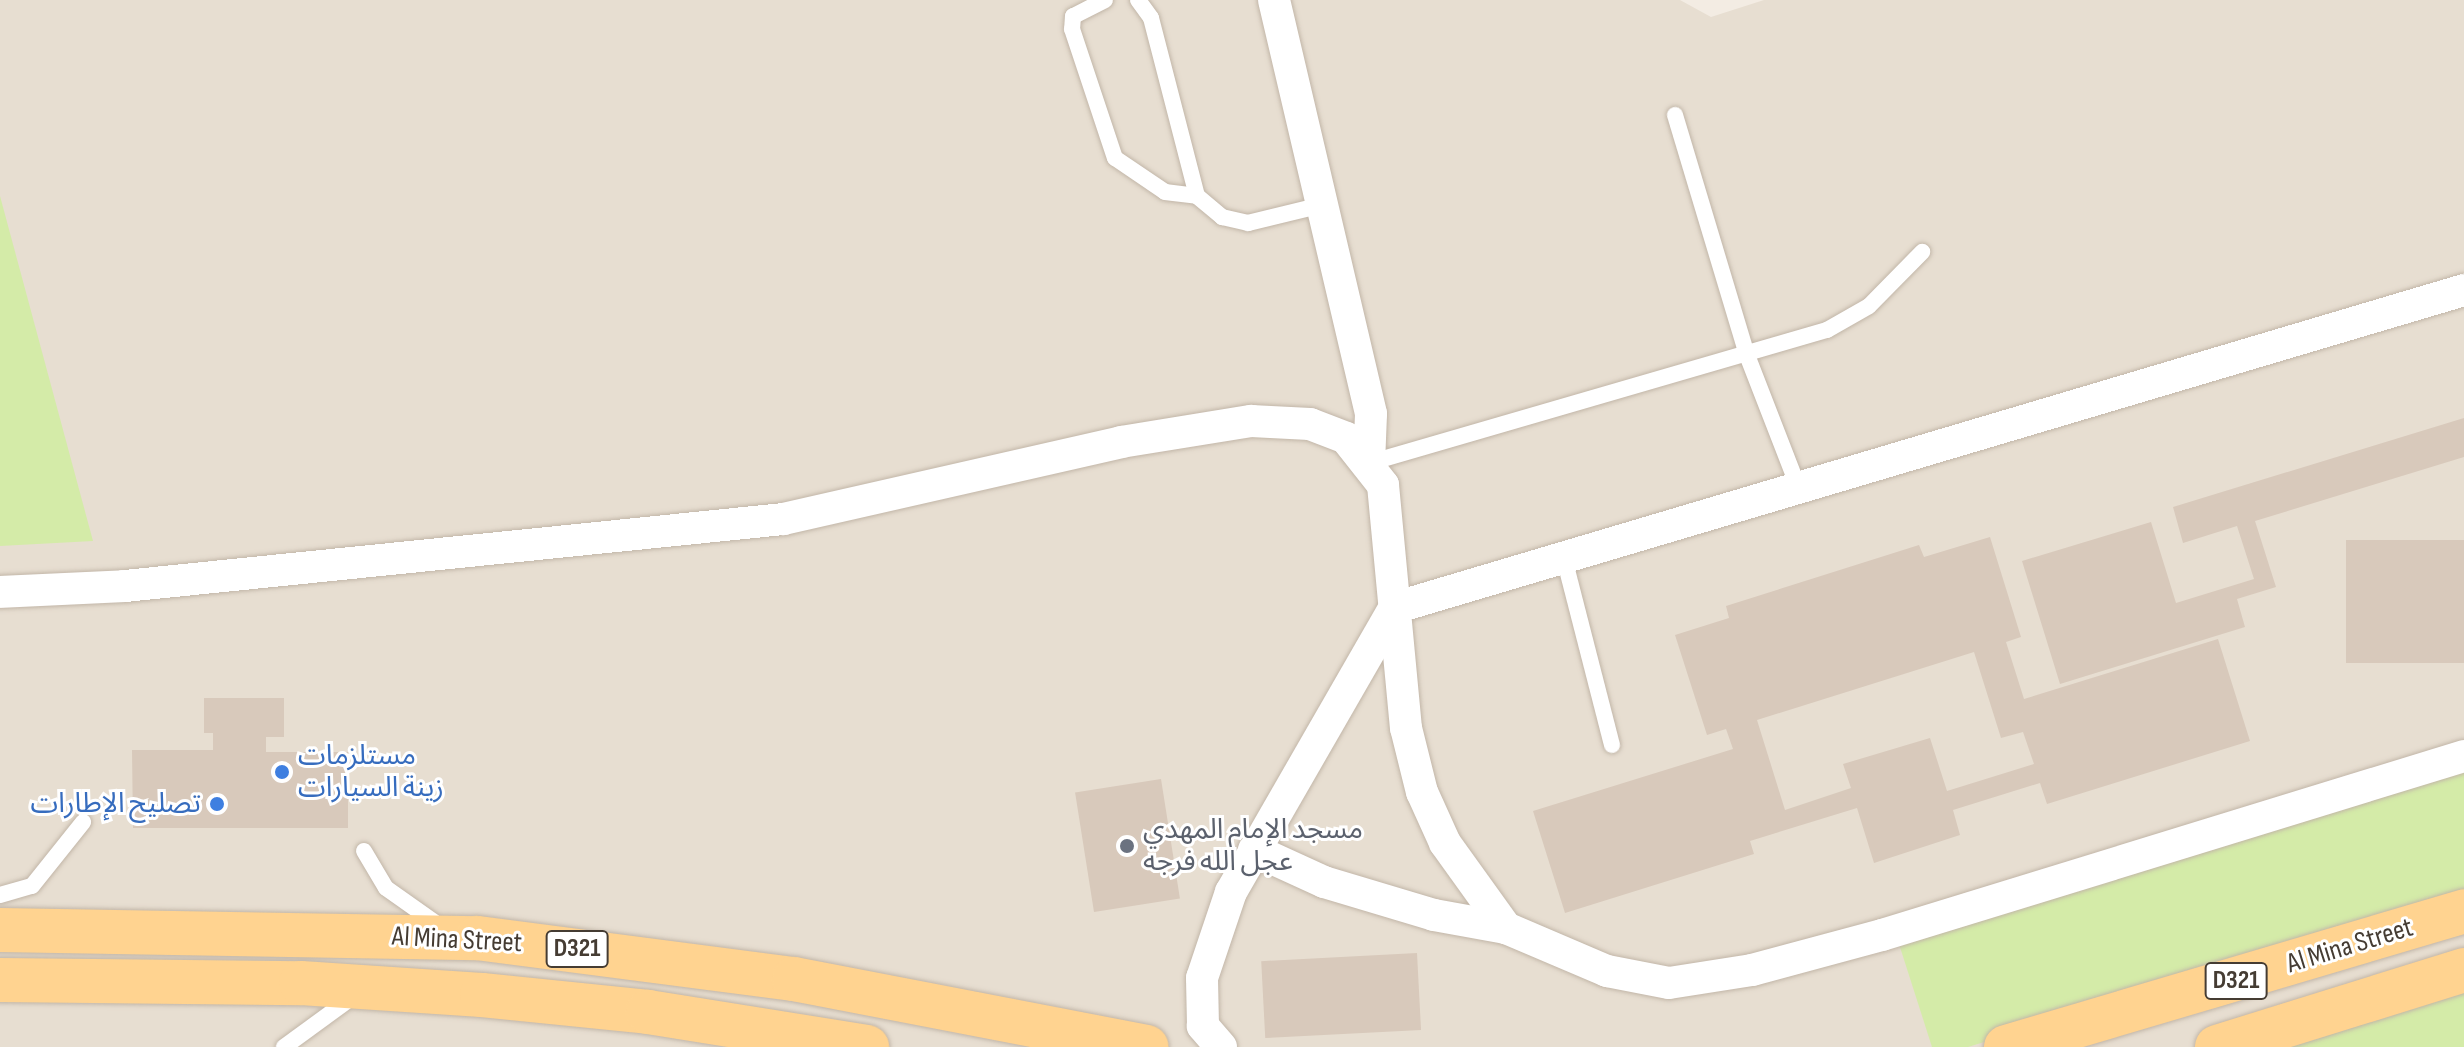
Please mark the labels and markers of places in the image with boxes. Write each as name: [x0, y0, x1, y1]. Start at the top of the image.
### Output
place label: مستلزمات زينة السيارات: [298, 739, 444, 805]
marker: مستلزمات زينة السيارات: [273, 763, 291, 781]
place label: تصليح الإطارات: [30, 787, 201, 821]
marker: تصليح الإطارات: [208, 795, 226, 813]
place label: مسجد الإمام المهدي عجل الله فرجه: [1143, 813, 1363, 879]
marker: مسجد الإمام المهدي عجل الله فرجه: [1118, 837, 1136, 855]

